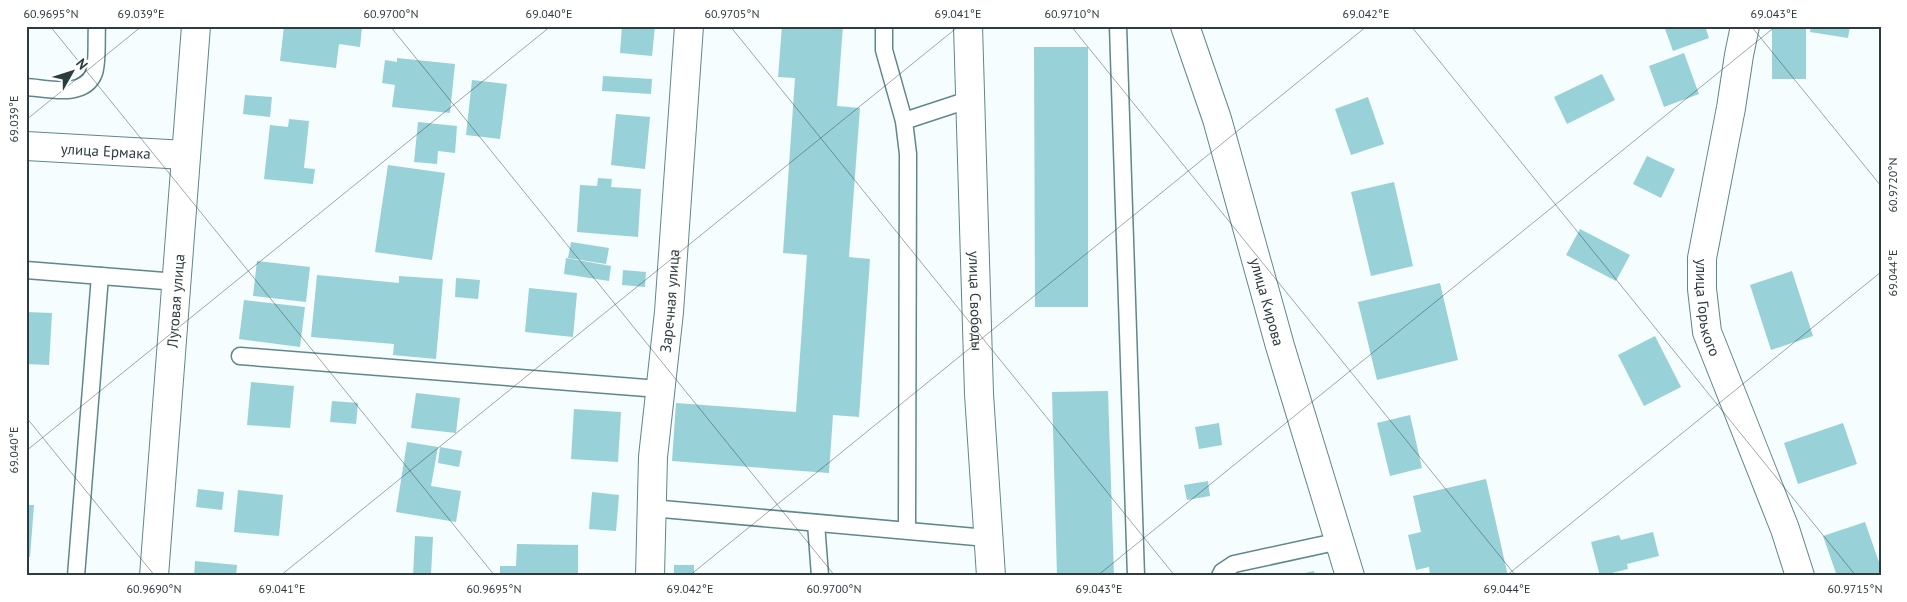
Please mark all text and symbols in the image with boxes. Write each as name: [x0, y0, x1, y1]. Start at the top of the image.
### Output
text: 60.9695°N: [24, 6, 78, 21]
text: 69.039°E: [118, 6, 164, 21]
text: 60.9700°N: [364, 6, 418, 21]
text: 69.040°E: [526, 6, 572, 21]
text: 60.9705°N: [705, 6, 759, 21]
text: 69.041°E: [935, 6, 981, 21]
text: 60.9710°N: [1045, 6, 1099, 21]
text: 69.042°E: [1343, 6, 1389, 21]
text: 69.043°E: [1751, 6, 1797, 21]
north arrow: [48, 48, 98, 98]
text: N: [72, 55, 92, 73]
text: 69.039°E: [6, 96, 21, 142]
street label: улица Ермака: [60, 138, 151, 163]
text: 60.9720°N: [1885, 158, 1900, 212]
street label: Заречная улица: [655, 249, 683, 354]
street label: улица Свободы: [965, 250, 987, 351]
text: 69.044°E: [1885, 250, 1900, 296]
street label: Луговая улица: [162, 253, 188, 349]
street label: улица Кирова: [1246, 255, 1289, 348]
street label: улица Горького: [1693, 259, 1725, 359]
text: 69.040°E: [6, 427, 21, 473]
text: 60.9690°N: [127, 581, 181, 596]
text: 69.041°E: [259, 581, 305, 596]
text: 60.9695°N: [467, 581, 521, 596]
text: 69.042°E: [667, 581, 713, 596]
text: 60.9700°N: [807, 581, 861, 596]
text: 69.043°E: [1076, 581, 1122, 596]
text: 69.044°E: [1484, 581, 1530, 596]
text: 60.9715°N: [1828, 581, 1882, 596]

